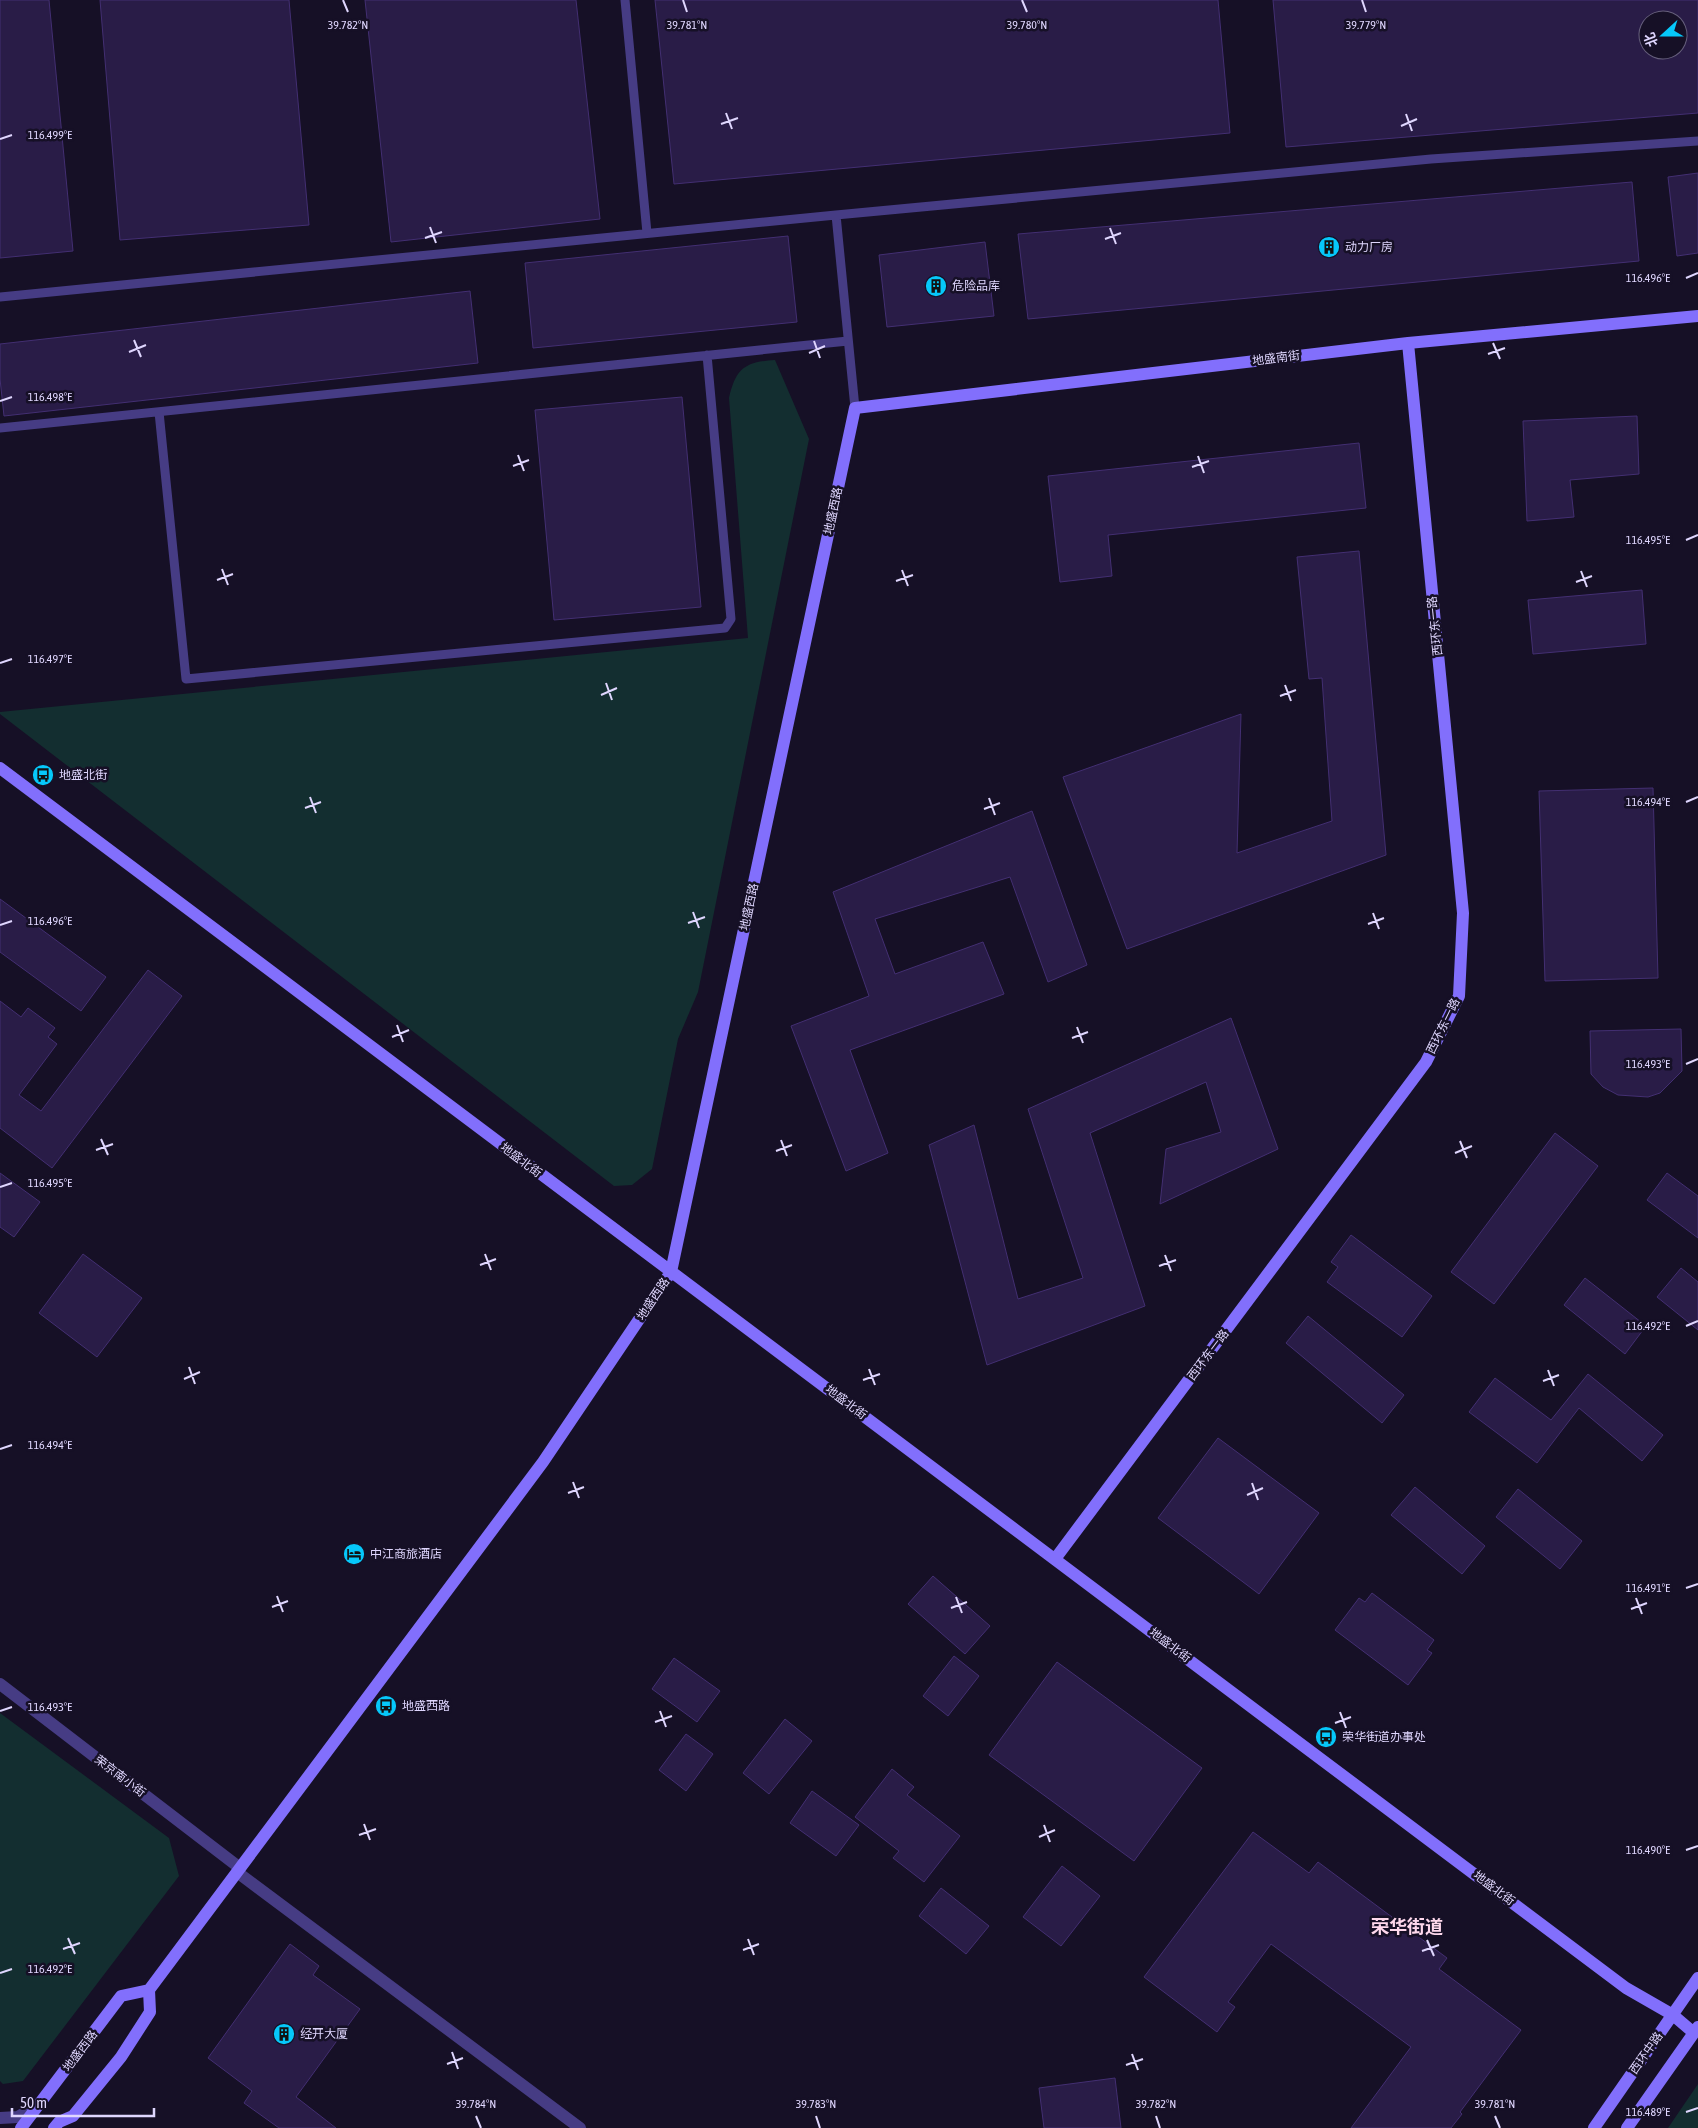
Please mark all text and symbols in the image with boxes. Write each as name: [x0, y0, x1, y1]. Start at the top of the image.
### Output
north arrow: [1638, 10, 1688, 60]
text: 39.782°N: [328, 18, 368, 32]
text: 39.781°N: [667, 18, 707, 32]
text: 39.780°N: [1007, 18, 1047, 32]
text: 39.779°N: [1346, 18, 1386, 32]
text: 北: [1641, 30, 1661, 49]
text: 116.499°E: [28, 128, 72, 142]
building icon: 动力厂房: [1317, 235, 1341, 259]
place label: 动力厂房: [1345, 240, 1393, 254]
text: 116.496°E: [1626, 271, 1670, 285]
building icon: 危险品库: [924, 274, 948, 298]
place label: 危险品库: [952, 279, 1000, 293]
street label: 地盛南街: [1251, 348, 1301, 368]
text: 116.498°E: [28, 390, 72, 404]
street label: 地盛西路: [821, 486, 845, 536]
text: 116.495°E: [1626, 533, 1670, 547]
street label: 西环东一路: [1425, 595, 1445, 657]
text: 116.497°E: [28, 652, 72, 666]
bus stop icon: 地盛北街: [31, 763, 55, 787]
place label: 地盛北街: [59, 768, 107, 782]
text: 116.494°E: [1626, 795, 1670, 809]
street label: 地盛西路: [737, 882, 761, 932]
text: 116.496°E: [28, 914, 72, 928]
street label: 西环东一路: [1424, 996, 1462, 1056]
text: 116.493°E: [1626, 1057, 1670, 1071]
street label: 地盛北街: [498, 1140, 544, 1180]
text: 116.495°E: [28, 1176, 72, 1190]
street label: 地盛西路: [634, 1275, 672, 1323]
text: 116.492°E: [1626, 1319, 1670, 1333]
street label: 西环东一路: [1184, 1327, 1232, 1383]
street label: 地盛北街: [823, 1382, 869, 1422]
text: 116.494°E: [28, 1438, 72, 1452]
hotel icon: 中江商旅酒店: [342, 1542, 366, 1566]
place label: 中江商旅酒店: [370, 1547, 442, 1561]
text: 116.491°E: [1626, 1581, 1670, 1595]
street label: 地盛北街: [1147, 1625, 1193, 1665]
bus stop icon: 地盛西路: [374, 1694, 398, 1718]
place label: 地盛西路: [402, 1699, 450, 1713]
text: 116.493°E: [28, 1700, 72, 1714]
bus stop icon: 荣华街道办事处: [1314, 1725, 1338, 1749]
place label: 荣华街道办事处: [1342, 1730, 1426, 1744]
street label: 荣京南小街: [92, 1752, 148, 1800]
text: 116.490°E: [1626, 1843, 1670, 1857]
street label: 地盛北街: [1471, 1868, 1517, 1908]
district label: 荣华街道: [1371, 1916, 1443, 1937]
text: 116.492°E: [28, 1962, 72, 1976]
building icon: 经开大厦: [272, 2022, 296, 2046]
place label: 经开大厦: [300, 2027, 348, 2041]
street label: 地盛西路: [60, 2028, 100, 2074]
street label: 西环中路: [1626, 2029, 1666, 2077]
scale bar: [12, 2086, 155, 2118]
text: 50 m: [20, 2094, 47, 2111]
text: 39.784°N: [456, 2097, 496, 2111]
text: 39.783°N: [796, 2097, 836, 2111]
text: 39.782°N: [1136, 2097, 1176, 2111]
text: 39.781°N: [1475, 2097, 1515, 2111]
text: 116.489°E: [1626, 2105, 1670, 2119]

